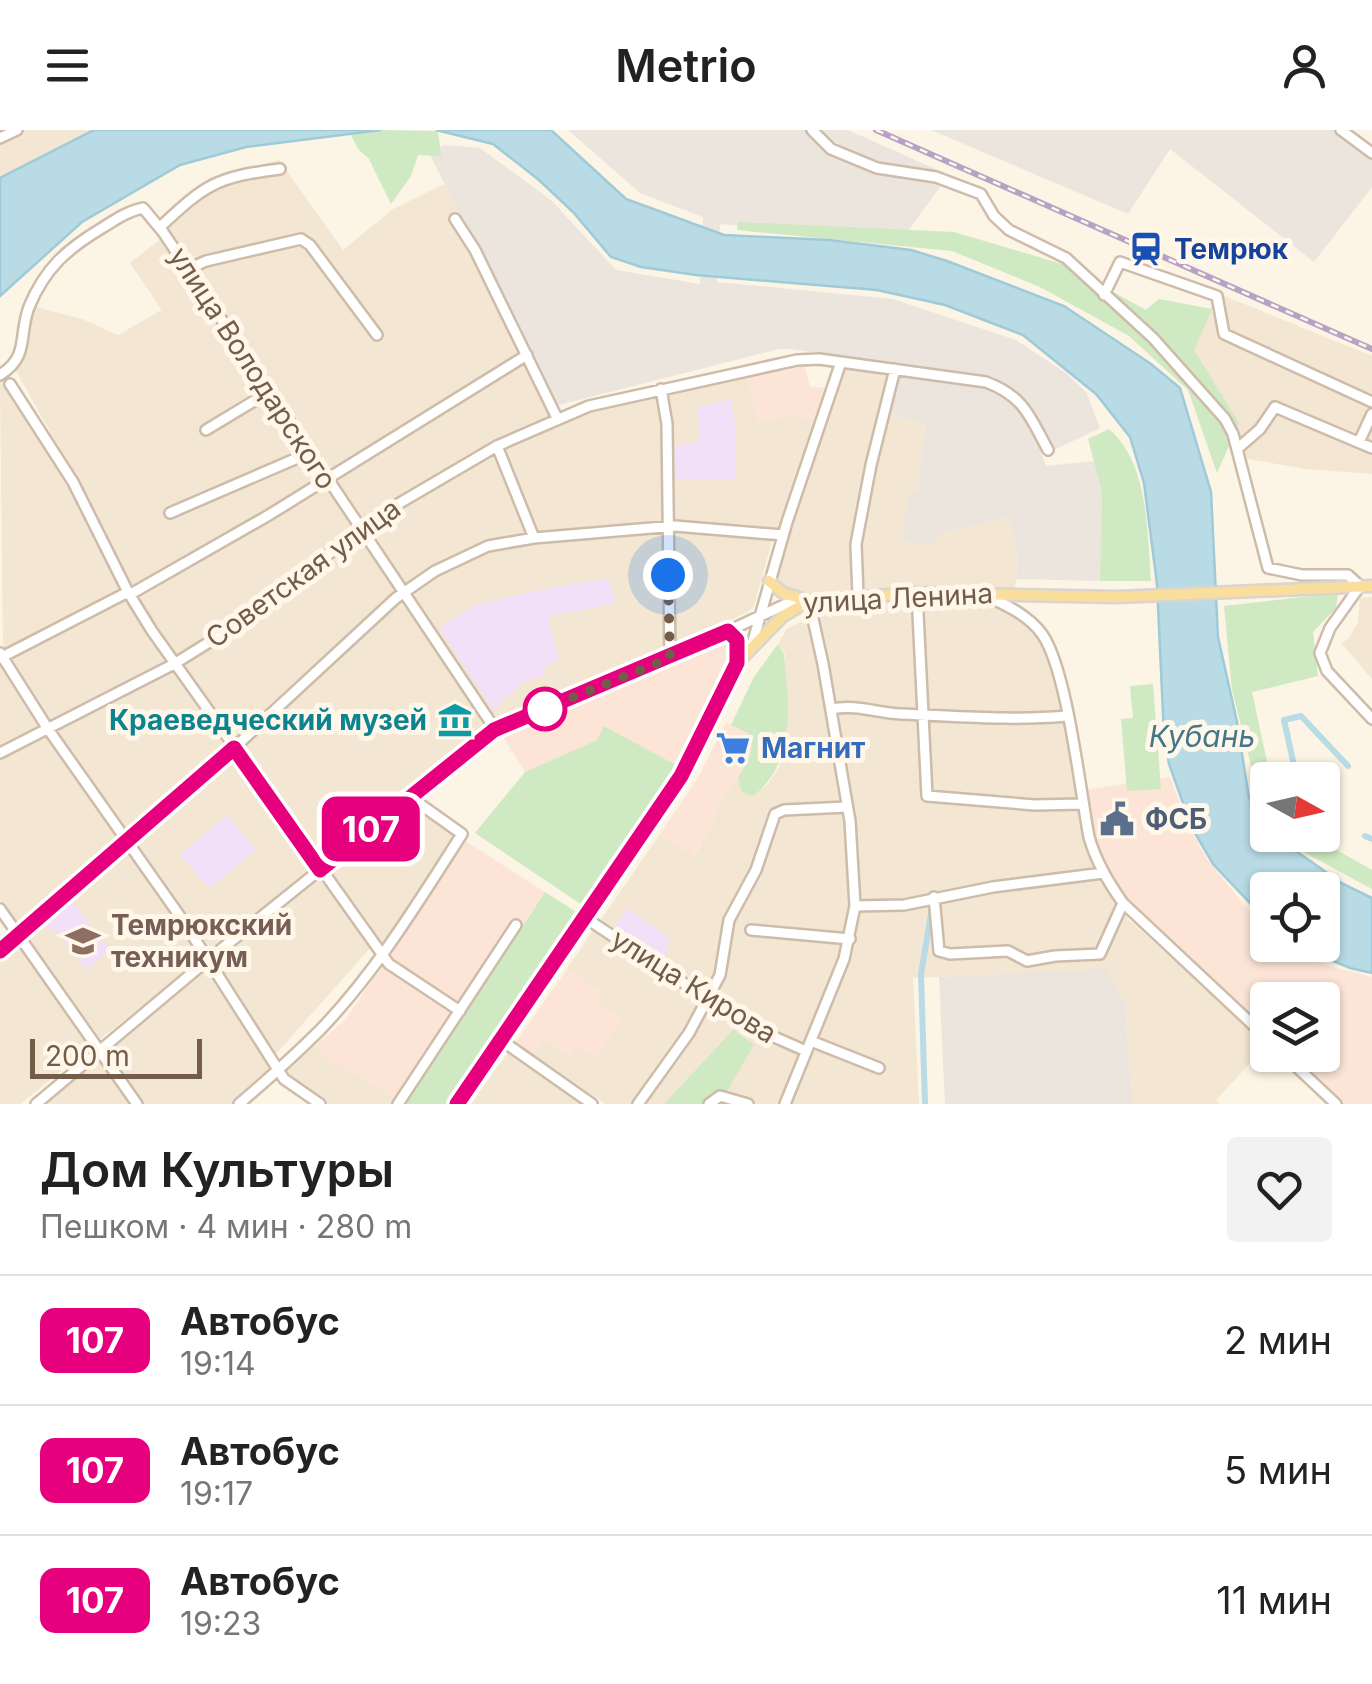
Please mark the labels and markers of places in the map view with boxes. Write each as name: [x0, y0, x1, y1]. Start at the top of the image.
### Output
station icon: Темрюк: [1127, 230, 1165, 268]
place label: Темрюк: [1174, 232, 1289, 266]
unlabelled marker: [524, 688, 566, 730]
museum icon: Краеведческий музей: [436, 701, 474, 739]
place label: Краеведческий музей: [109, 703, 427, 737]
supermarket icon: Магнит: [714, 729, 752, 767]
place label: Магнит: [761, 731, 865, 765]
public building icon: ФСБ: [1098, 800, 1136, 838]
place label: ФСБ: [1145, 802, 1207, 836]
place label: Темрюкский техникум: [111, 908, 292, 974]
school or university icon: Темрюкский техникум: [64, 922, 102, 960]

